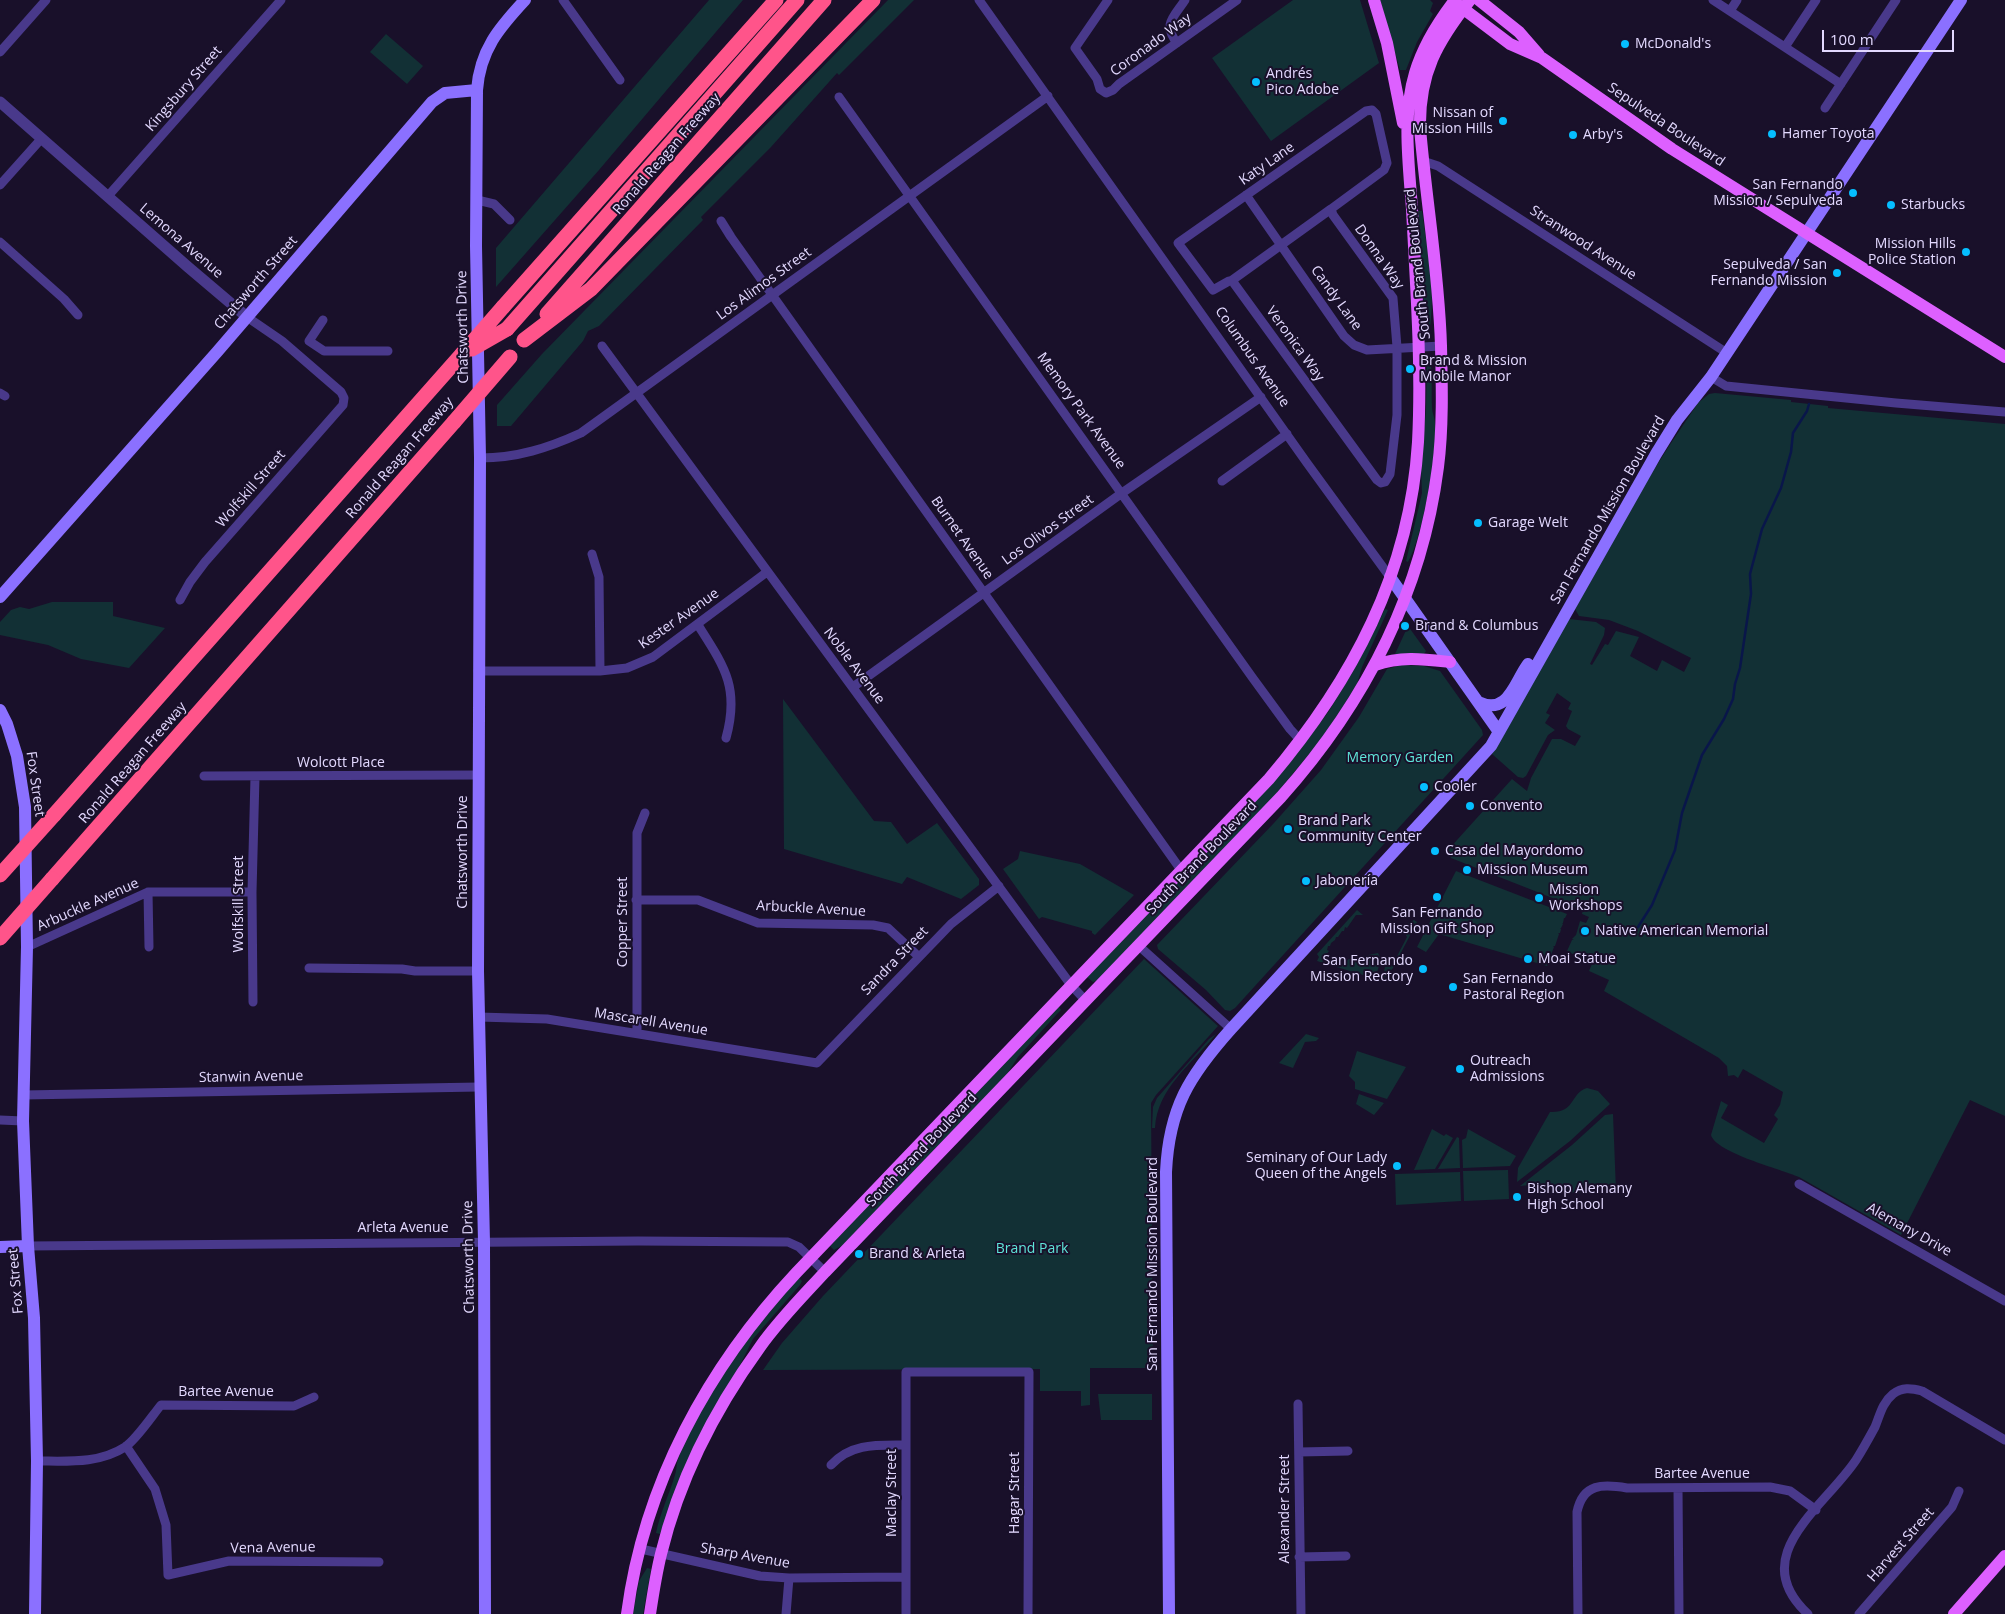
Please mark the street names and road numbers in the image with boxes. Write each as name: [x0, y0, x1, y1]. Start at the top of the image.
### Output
street label: Coronado Way: [1107, 10, 1195, 80]
street label: Kingsbury Street: [142, 43, 226, 135]
street label: Sepulveda Boulevard: [1604, 80, 1728, 170]
street label: Ronald Reagan Freeway: [610, 90, 724, 218]
street label: Katy Lane: [1236, 139, 1298, 189]
street label: South Brand Boulevard: [1402, 188, 1434, 340]
street label: Lemona Avenue: [136, 200, 226, 282]
street label: Stranwood Avenue: [1527, 202, 1639, 284]
street label: Donna Way: [1351, 222, 1407, 292]
street label: Chatsworth Street: [211, 233, 301, 333]
street label: Los Alimos Street: [713, 244, 815, 324]
street label: Candy Lane: [1307, 262, 1365, 334]
street label: Chatsworth Drive: [454, 270, 472, 384]
street label: Veronica Way: [1262, 303, 1328, 385]
street label: Columbus Avenue: [1211, 304, 1293, 410]
street label: Memory Park Avenue: [1033, 349, 1129, 473]
street label: Ronald Reagan Freeway: [343, 394, 457, 522]
street label: San Fernando Mission Boulevard: [1547, 413, 1669, 607]
street label: Wolfskill Street: [213, 447, 289, 531]
street label: Los Olivos Street: [999, 491, 1097, 569]
street label: Burnet Avenue: [927, 493, 997, 583]
street label: Kester Avenue: [636, 585, 722, 653]
street label: Noble Avenue: [820, 624, 888, 708]
street label: Ronald Reagan Freeway: [76, 699, 190, 827]
street label: Fox Street: [22, 750, 48, 818]
street label: Wolcott Place: [297, 755, 385, 771]
street label: Chatsworth Drive: [455, 795, 471, 909]
street label: South Brand Boulevard: [1143, 798, 1261, 918]
street label: Wolfskill Street: [231, 856, 247, 952]
street label: Arbuckle Avenue: [35, 875, 141, 935]
street label: Copper Street: [615, 877, 631, 967]
street label: Arbuckle Avenue: [756, 898, 866, 920]
street label: Sandra Street: [858, 923, 932, 999]
street label: Mascarell Avenue: [593, 1005, 709, 1039]
street label: Stanwin Avenue: [199, 1068, 303, 1086]
street label: South Brand Boulevard: [863, 1090, 981, 1210]
street label: San Fernando Mission Boulevard: [1145, 1157, 1161, 1371]
street label: Chatsworth Drive: [460, 1200, 478, 1314]
street label: Alemany Drive: [1864, 1200, 1954, 1260]
street label: Arleta Avenue: [357, 1220, 449, 1236]
street label: Fox Street: [5, 1248, 27, 1314]
street label: Bartee Avenue: [178, 1384, 274, 1400]
street label: Maclay Street: [884, 1449, 900, 1537]
street label: Hagar Street: [1007, 1452, 1023, 1534]
street label: Alexander Street: [1277, 1455, 1293, 1563]
street label: Bartee Avenue: [1654, 1466, 1750, 1482]
street label: Harvest Street: [1864, 1504, 1938, 1586]
street label: Vena Avenue: [230, 1539, 316, 1557]
street label: Sharp Avenue: [699, 1540, 791, 1572]

